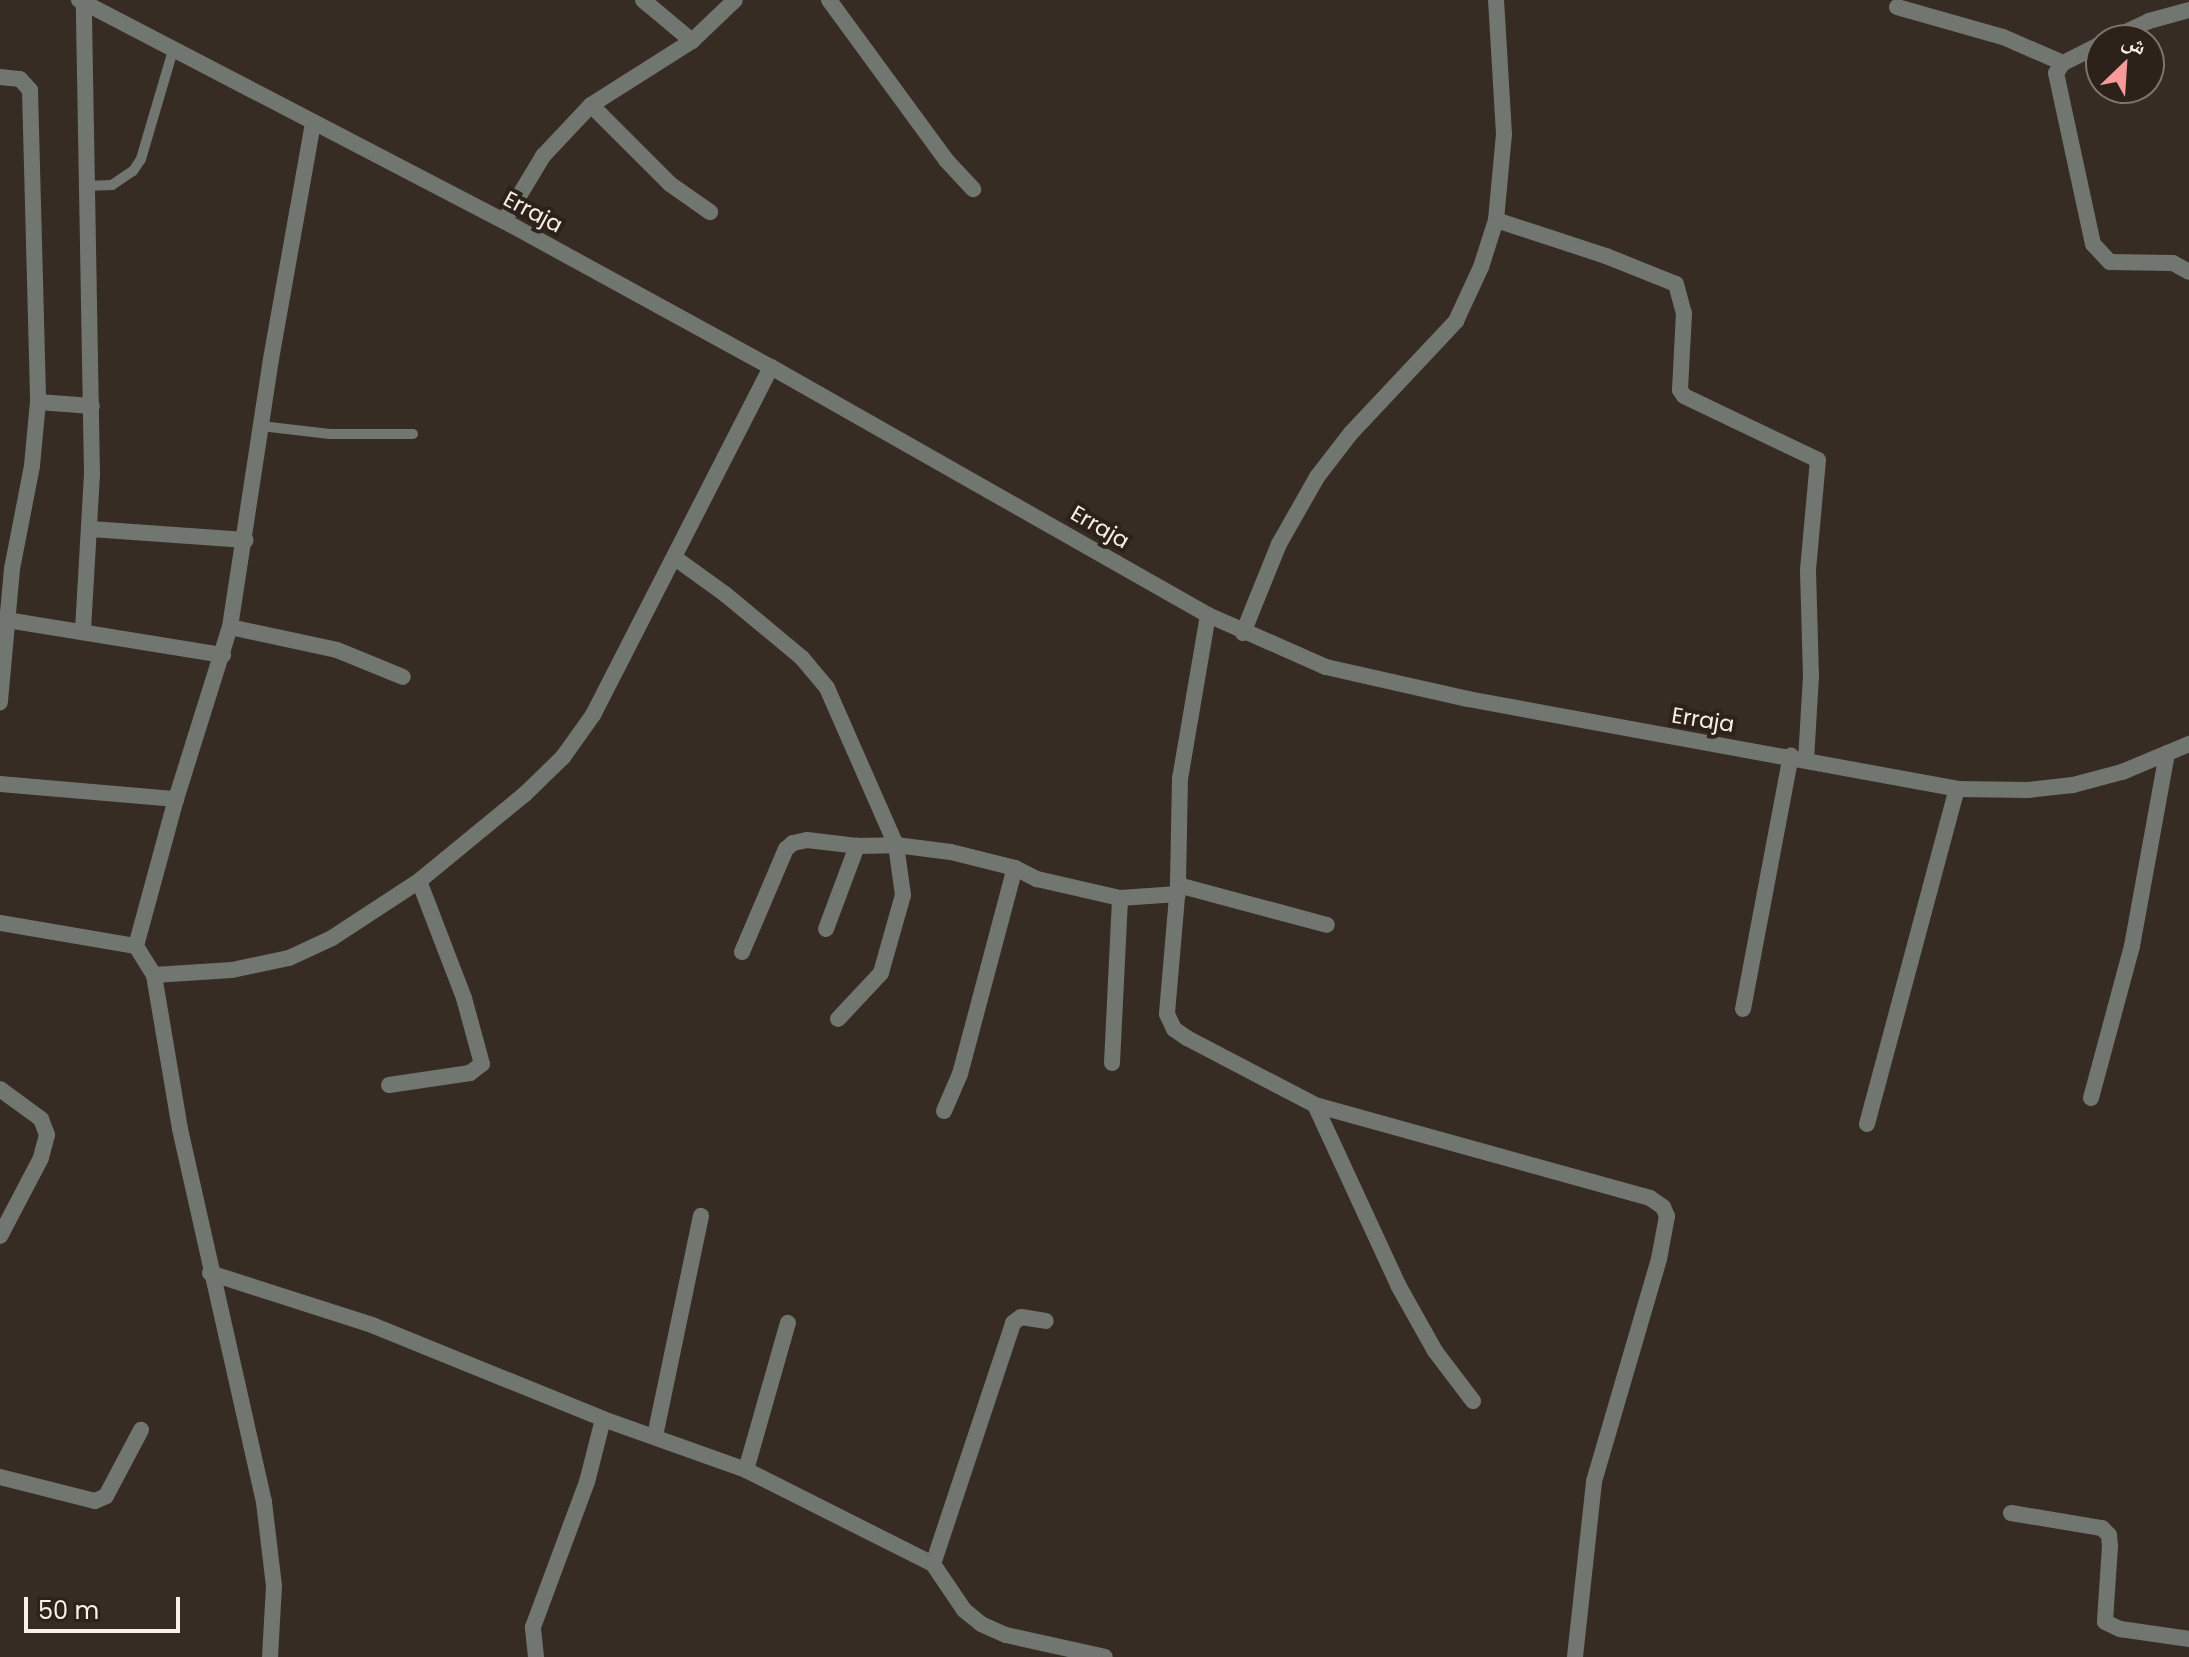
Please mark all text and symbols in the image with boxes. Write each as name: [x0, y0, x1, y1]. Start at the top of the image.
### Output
north arrow: [2085, 24, 2165, 104]
text: ش: [2117, 25, 2152, 63]
street label: Erraja: [499, 186, 567, 238]
street label: Erraja: [1066, 500, 1134, 554]
street label: Erraja: [1670, 702, 1736, 738]
scale bar: [28, 1581, 184, 1631]
text: 50 m: [38, 1594, 99, 1627]

